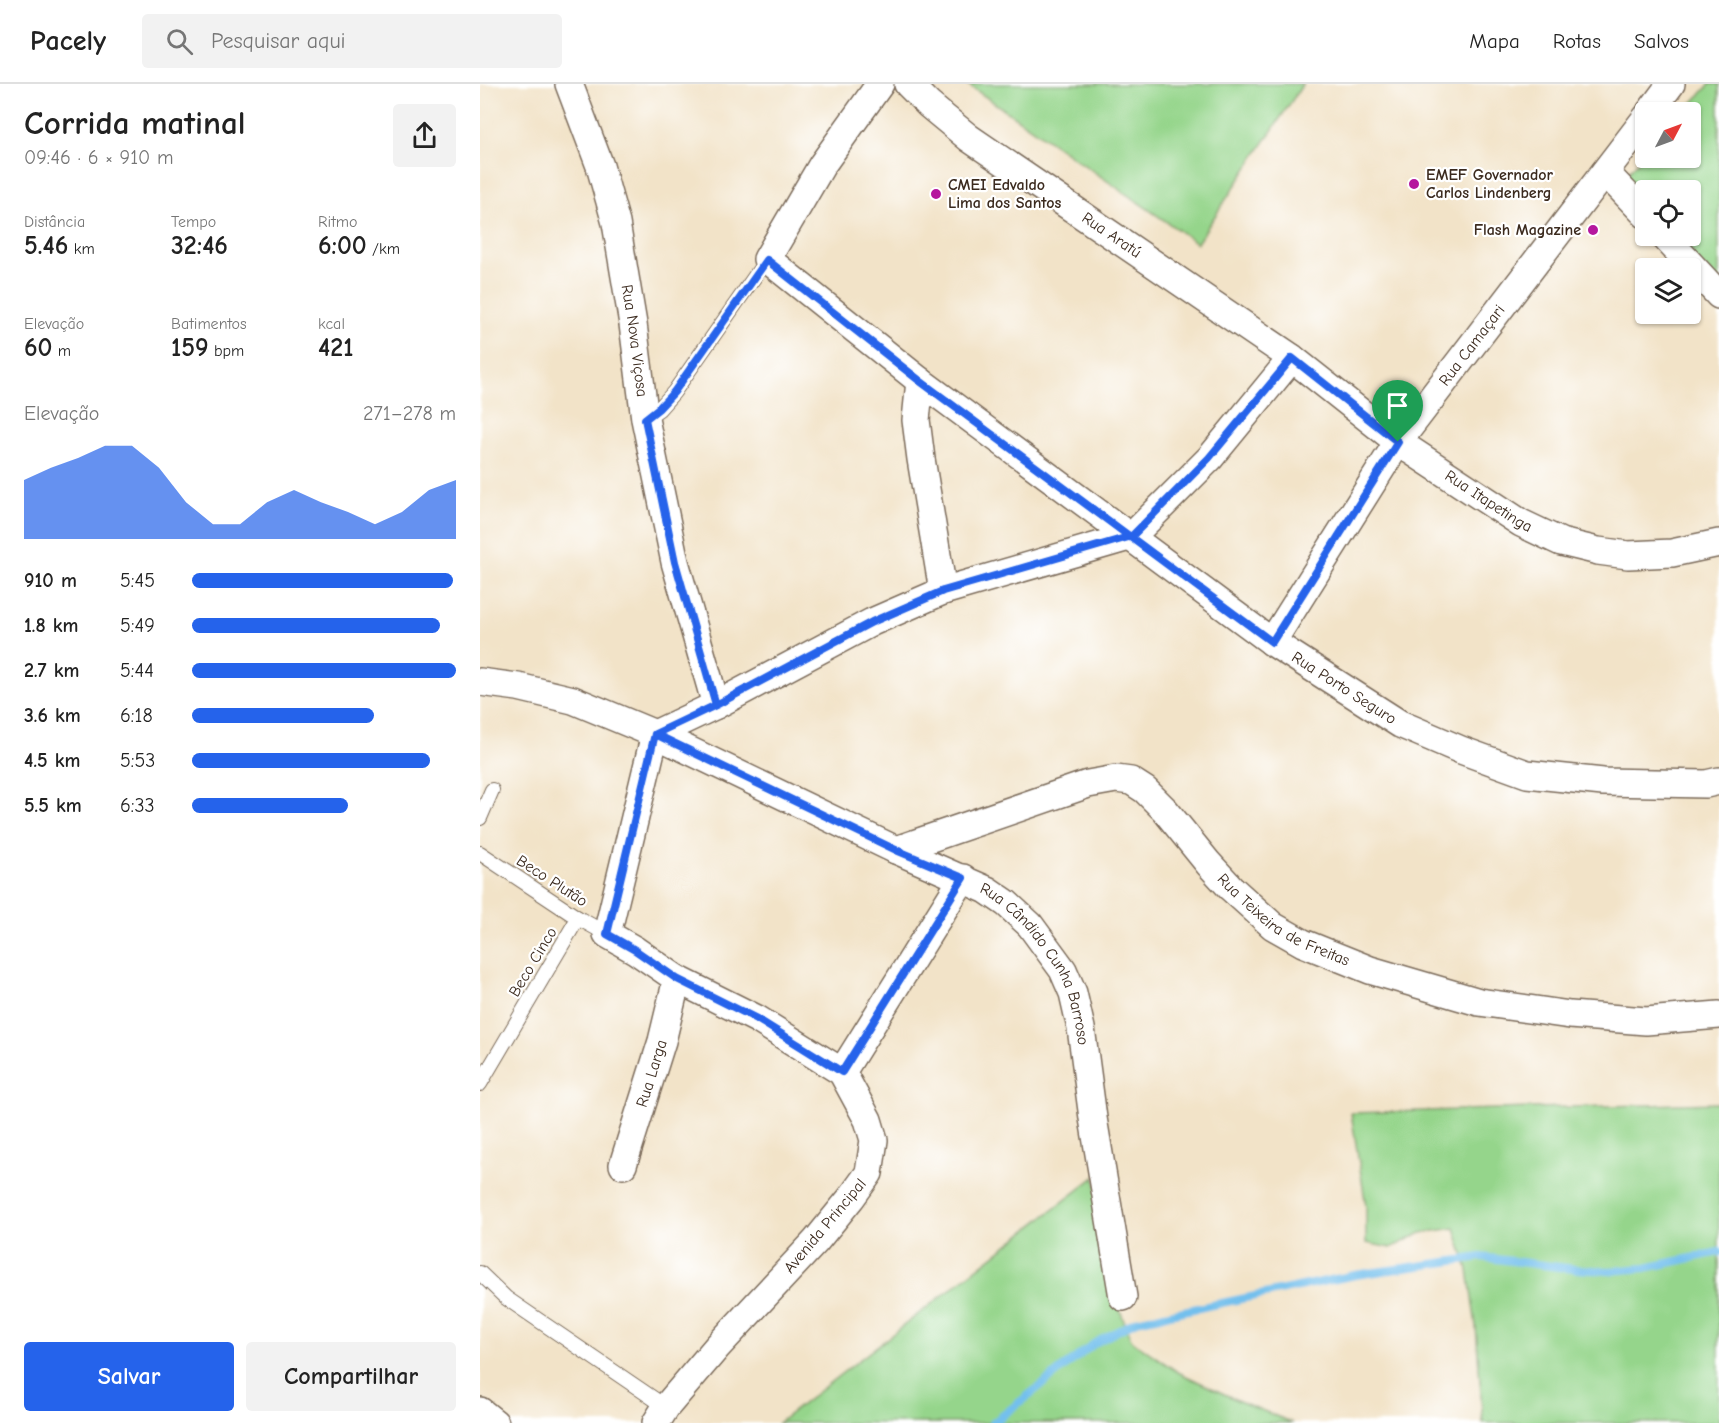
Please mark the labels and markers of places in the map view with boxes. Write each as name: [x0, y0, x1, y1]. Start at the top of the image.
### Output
place label: EMEF Governador Carlos Lindenberg: [1426, 166, 1554, 202]
place label: CMEI Edvaldo Lima dos Santos: [948, 176, 1061, 212]
marker: EMEF Governador Carlos Lindenberg: [1407, 177, 1421, 191]
marker: CMEI Edvaldo Lima dos Santos: [929, 187, 943, 201]
place label: Flash Magazine: [1474, 221, 1581, 239]
marker: Flash Magazine: [1586, 223, 1600, 237]
pin: [1372, 380, 1423, 442]

